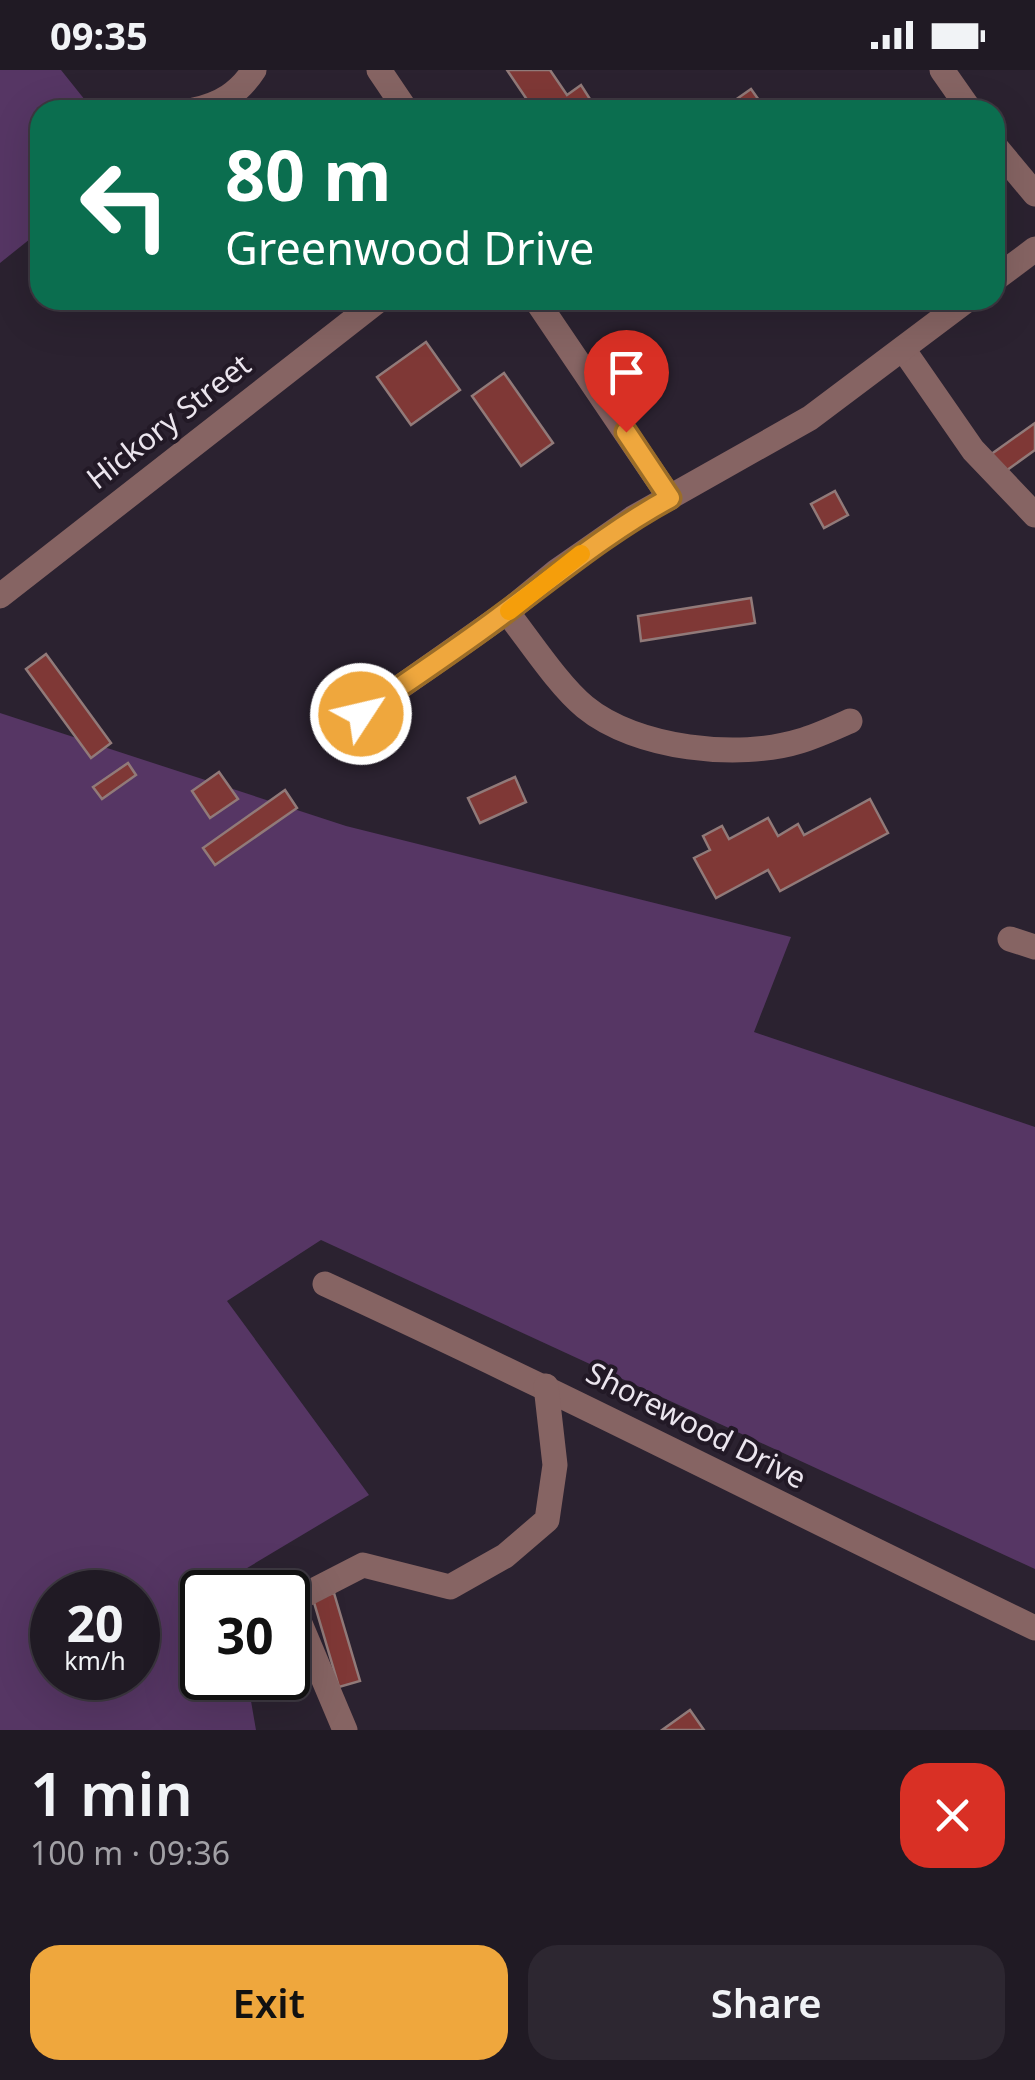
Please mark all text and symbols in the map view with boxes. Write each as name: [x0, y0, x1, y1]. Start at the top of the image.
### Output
text: 09:35: [50, 9, 148, 61]
text: 80 m: [225, 126, 392, 222]
icon: left: [60, 140, 190, 270]
text: Greenwood Drive: [225, 217, 595, 278]
pin: [584, 330, 669, 433]
street label: Hickory Street: [78, 344, 259, 498]
icon: arrive: [599, 345, 654, 400]
position arrow: [309, 662, 413, 766]
street label: Shorewood Drive: [580, 1352, 814, 1498]
speed limit sign: 30: [180, 1570, 310, 1700]
text: 20: [66, 1589, 124, 1657]
text: km/h: [64, 1643, 126, 1677]
text: 1 min: [30, 1752, 193, 1834]
button: close: [900, 1763, 1005, 1868]
text: 100 m · 09:36: [30, 1831, 230, 1874]
button: Exit: [30, 1945, 508, 2060]
button: Share: [528, 1945, 1005, 2060]

